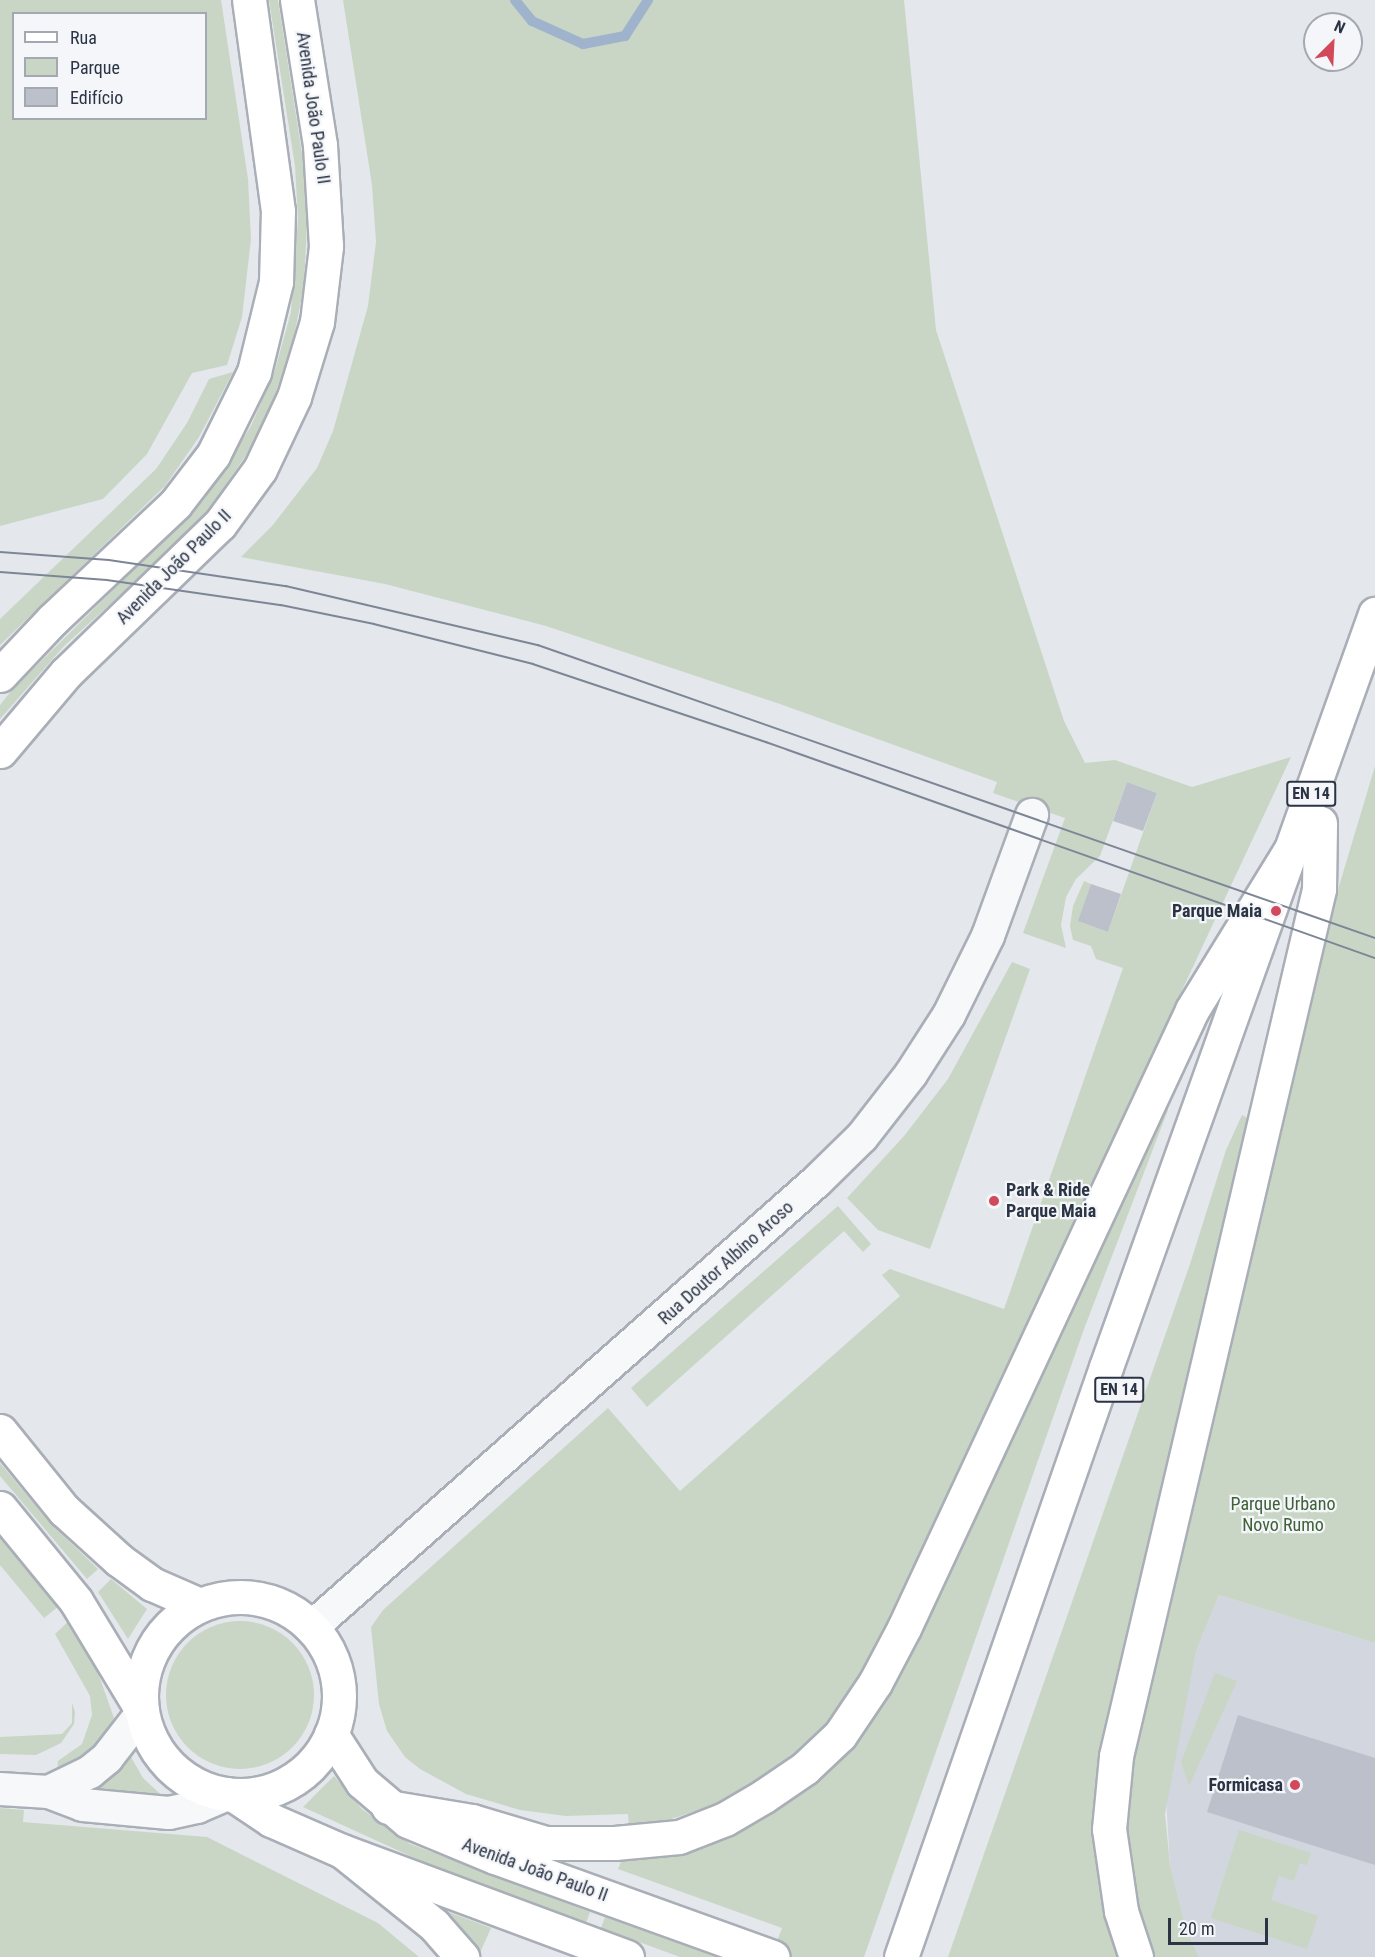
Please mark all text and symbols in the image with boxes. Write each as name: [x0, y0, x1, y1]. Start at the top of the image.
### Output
legend: [12, 12, 207, 120]
north arrow: [1303, 12, 1363, 72]
text: N: [1331, 16, 1348, 38]
text: Rua: [70, 27, 97, 48]
street label: Avenida João Paulo II: [292, 30, 334, 186]
text: Parque: [70, 57, 120, 78]
text: Edifício: [70, 87, 123, 108]
street label: Avenida João Paulo II: [112, 505, 236, 629]
road number: EN 14: [1286, 781, 1336, 807]
place label: Parque Maia: [1172, 900, 1262, 922]
marker: Parque Maia: [1267, 902, 1285, 920]
place label: Park & Ride Parque Maia: [1006, 1180, 1096, 1222]
marker: Park & Ride Parque Maia: [987, 1194, 1001, 1208]
street label: Rua Doutor Albino Aroso: [654, 1197, 798, 1329]
road number: EN 14: [1094, 1377, 1144, 1403]
park label: Parque Urbano Novo Rumo: [1231, 1494, 1335, 1537]
place label: Formicasa: [1208, 1774, 1283, 1796]
marker: Formicasa: [1288, 1778, 1302, 1792]
street label: Avenida João Paulo II: [459, 1834, 611, 1906]
scale bar: [1171, 1906, 1272, 1944]
text: 20 m: [1179, 1918, 1214, 1939]

